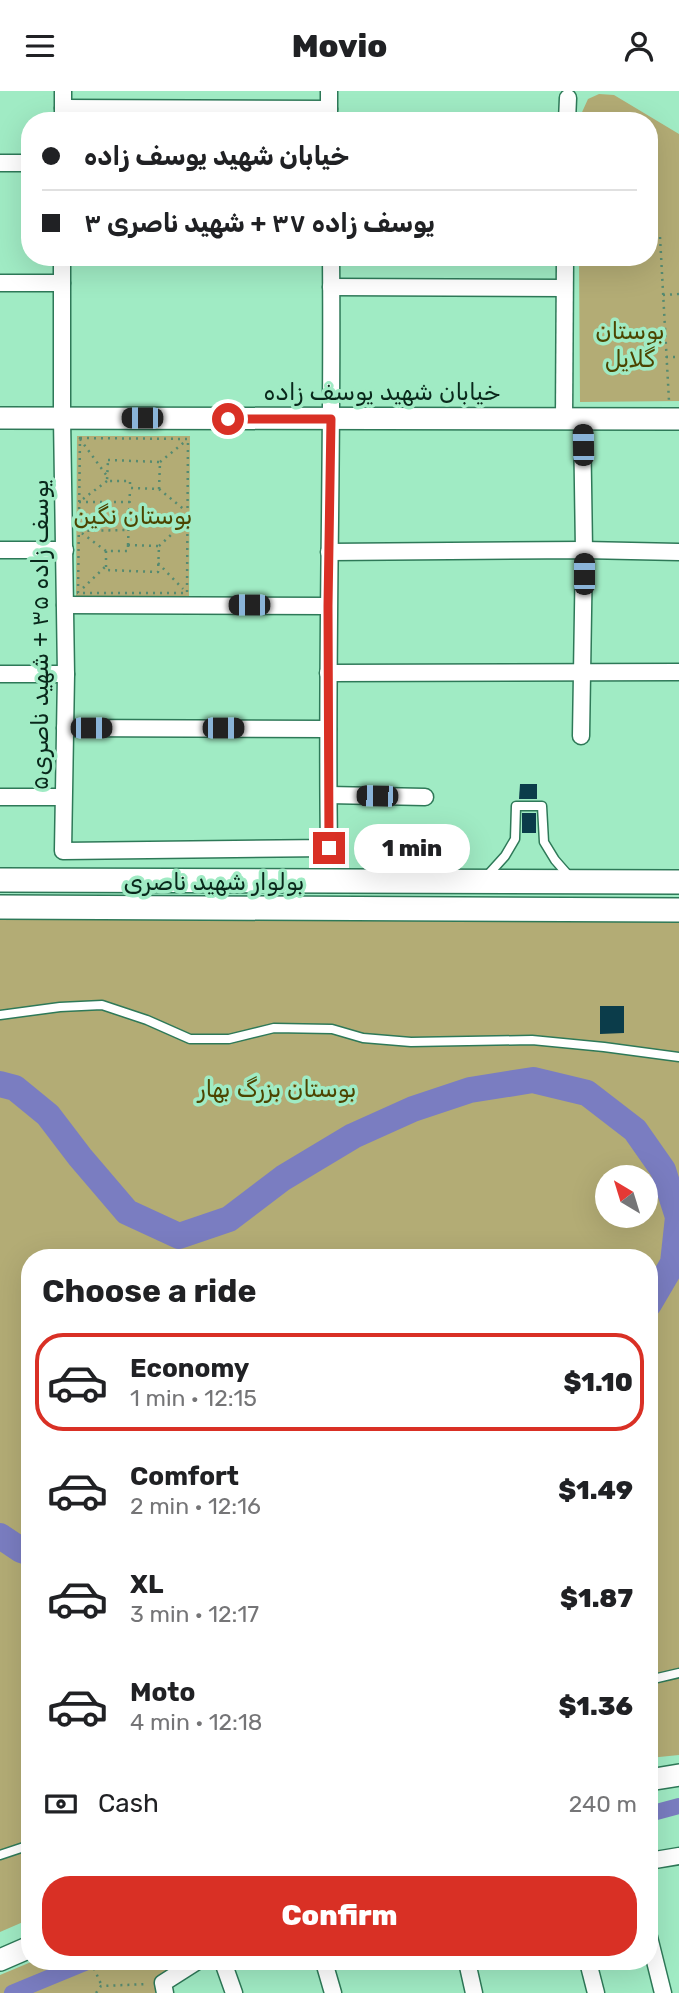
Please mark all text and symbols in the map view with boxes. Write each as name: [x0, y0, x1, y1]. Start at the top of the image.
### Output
icon: menu: [21, 27, 59, 65]
text: Movio: [292, 27, 387, 65]
icon: person: [620, 27, 658, 65]
text: خیابان شهید یوسف زاده: [84, 141, 349, 172]
text: یوسف زاده ۳۷ + شهید ناصری ۳: [84, 208, 435, 239]
park label: بوستان گلایل: [595, 317, 665, 373]
street label: خیابان شهید یوسف زاده: [263, 378, 501, 406]
route start: [212, 403, 244, 435]
car: [122, 408, 164, 429]
car: [573, 424, 594, 466]
street label: یوسف زاده ۳۵ + شهید ناصری۵: [26, 479, 54, 791]
park label: بوستان نگین: [74, 502, 192, 530]
car: [574, 553, 595, 595]
car: [229, 595, 271, 616]
car: [71, 718, 113, 739]
car: [203, 718, 245, 739]
car: [356, 785, 399, 807]
callout: 1 min: [354, 823, 469, 873]
route end: [313, 832, 345, 864]
text: 1 min: [382, 834, 442, 862]
street label: بولوار شهید ناصری: [124, 868, 304, 896]
park label: بوستان بزرگ بهار: [196, 1075, 356, 1103]
north arrow: [595, 1165, 658, 1229]
map controls: [595, 1165, 658, 1228]
text: Choose a ride: [42, 1272, 256, 1310]
icon: car: [46, 1351, 109, 1414]
text: Economy: [130, 1353, 249, 1384]
text: $1.10: [563, 1367, 633, 1398]
text: 1 min · 12:15: [130, 1384, 257, 1412]
icon: car: [46, 1459, 109, 1522]
text: Comfort: [130, 1461, 239, 1492]
text: $1.49: [558, 1475, 633, 1506]
text: 2 min · 12:16: [130, 1492, 261, 1520]
icon: car: [46, 1567, 109, 1630]
text: XL: [130, 1569, 163, 1600]
text: $1.87: [560, 1583, 633, 1614]
text: 3 min · 12:17: [130, 1600, 259, 1628]
icon: car: [46, 1675, 109, 1738]
text: Moto: [130, 1677, 195, 1708]
text: $1.36: [558, 1691, 633, 1722]
text: 4 min · 12:18: [130, 1708, 262, 1736]
icon: cash: [42, 1785, 80, 1823]
text: Cash: [98, 1788, 159, 1819]
text: 240 m: [569, 1790, 637, 1818]
button: Confirm: [42, 1876, 637, 1956]

